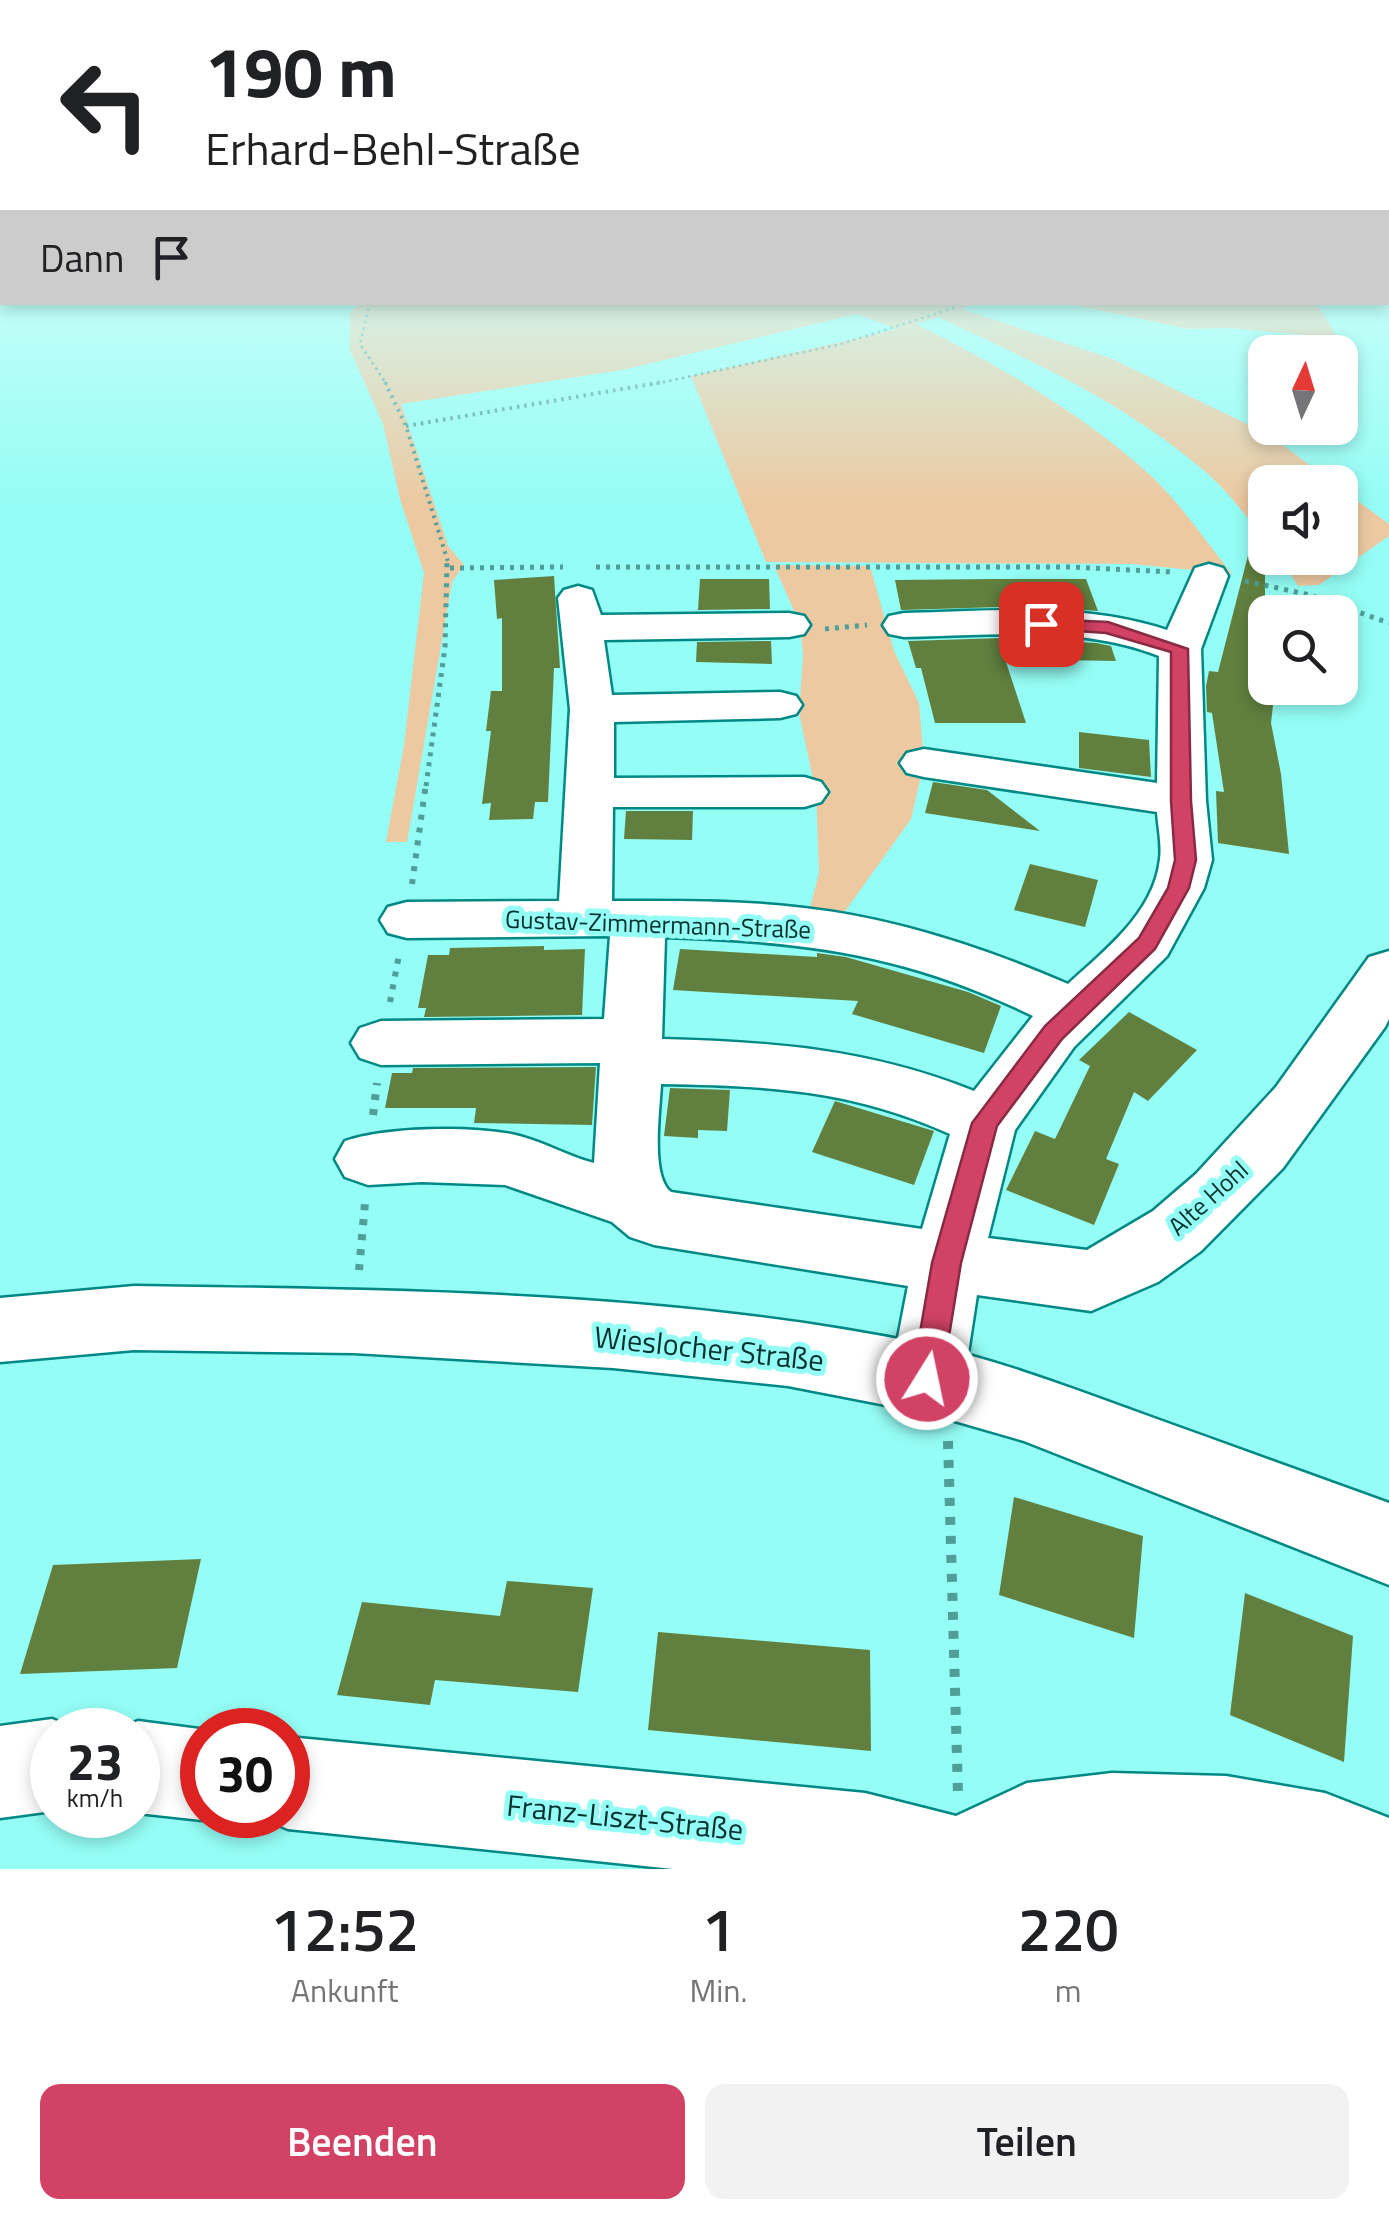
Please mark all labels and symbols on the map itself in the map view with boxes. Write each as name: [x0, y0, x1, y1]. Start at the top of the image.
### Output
north arrow: [1248, 335, 1358, 445]
pin: [999, 582, 1084, 667]
street label: Gustav-Zimmermann-Straße: [504, 900, 812, 948]
street label: Alte Hohl: [1159, 1152, 1257, 1244]
street label: Wieslocher Straße: [592, 1313, 826, 1383]
position arrow: [875, 1327, 979, 1431]
speed limit sign: 30: [180, 1708, 310, 1838]
street label: Franz-Liszt-Straße: [504, 1782, 746, 1852]

